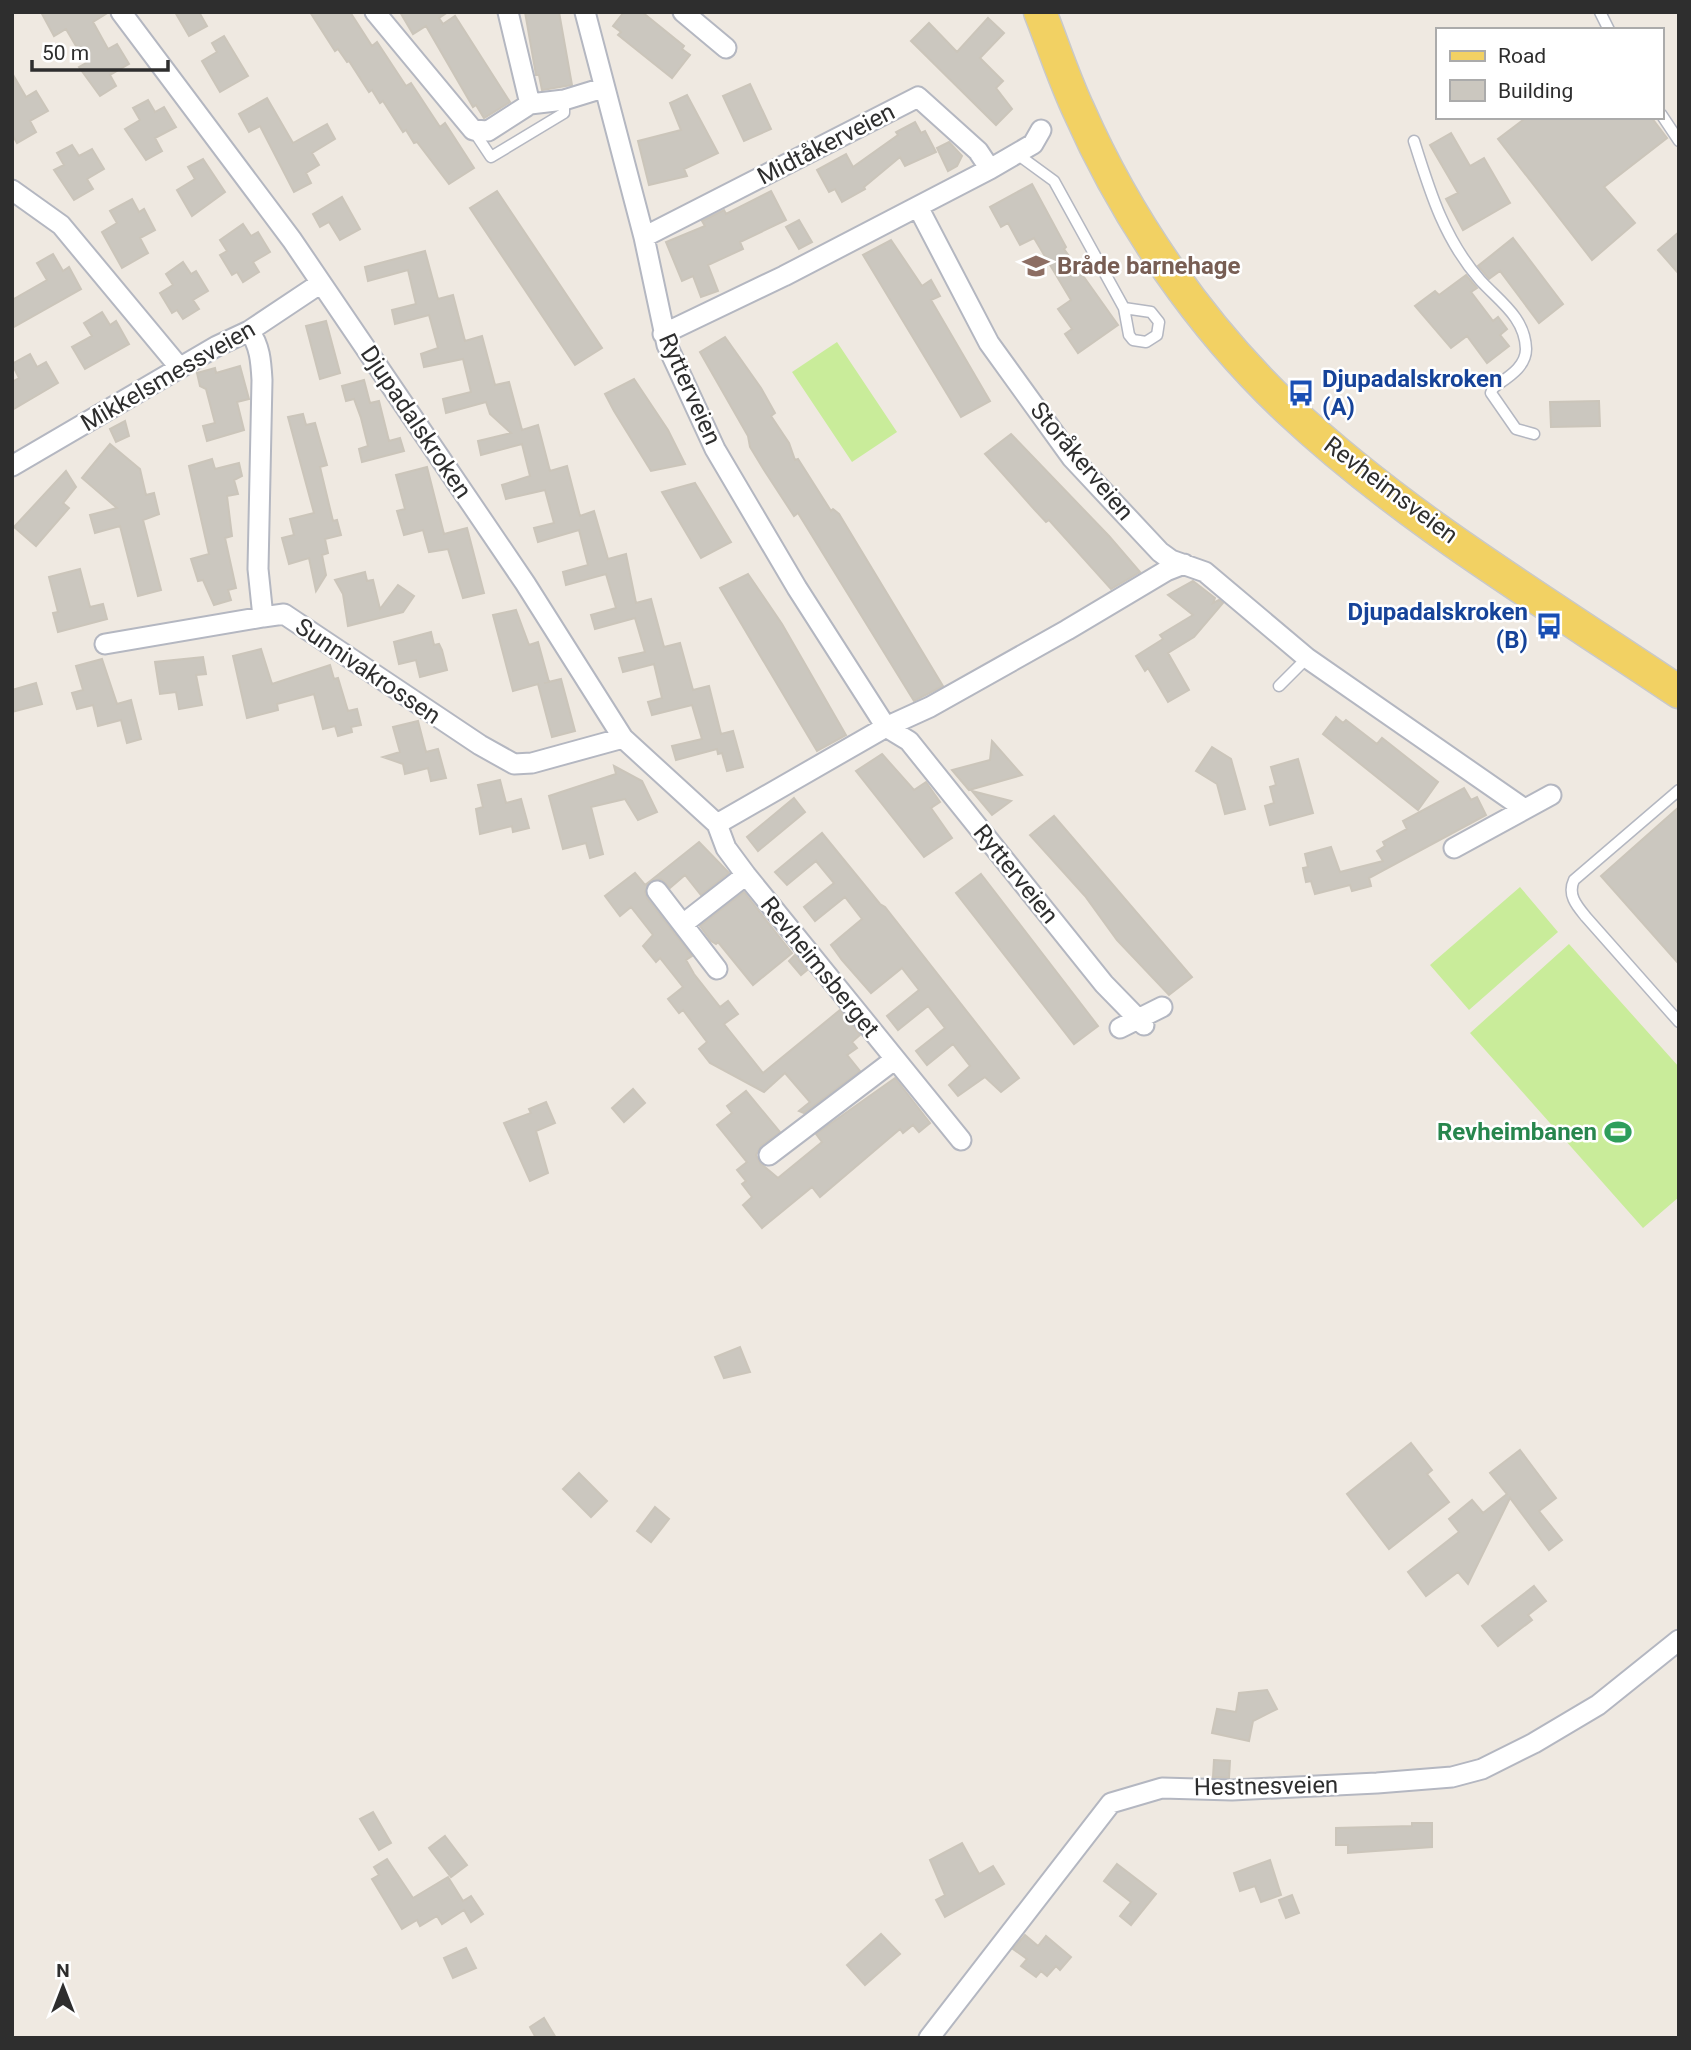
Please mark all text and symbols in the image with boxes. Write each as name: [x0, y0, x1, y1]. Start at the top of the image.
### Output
scale bar: [32, 28, 168, 72]
legend: [1436, 28, 1663, 119]
text: 50 m: [42, 41, 89, 65]
text: Road: [1498, 44, 1546, 68]
text: Building: [1498, 79, 1573, 103]
street label: Midtåkerveien: [753, 97, 899, 191]
school or university icon: Bråde barnehage: [1021, 251, 1051, 281]
place label: Bråde barnehage: [1057, 252, 1241, 280]
street label: Mikkelsmessveien: [76, 315, 260, 437]
street label: Rytterveien: [653, 329, 727, 449]
street label: Djupadalskroken: [355, 340, 477, 504]
place label: Djupadalskroken (A): [1322, 365, 1502, 421]
bus stop icon: Djupadalskroken (A): [1286, 378, 1316, 408]
street label: Storåkerveien: [1025, 396, 1139, 526]
street label: Revheimsveien: [1319, 431, 1463, 549]
place label: Djupadalskroken (B): [1348, 598, 1528, 654]
bus stop icon: Djupadalskroken (B): [1534, 611, 1564, 641]
street label: Sunnivakrossen: [290, 612, 446, 730]
street label: Rytterveien: [968, 819, 1064, 929]
street label: Revheimsberget: [755, 891, 885, 1043]
sports icon: Revheimbanen: [1603, 1117, 1633, 1147]
place label: Revheimbanen: [1437, 1118, 1597, 1146]
street label: Hestnesveien: [1194, 1771, 1338, 1801]
north arrow: [28, 1952, 98, 2022]
text: N: [56, 1959, 70, 1982]

